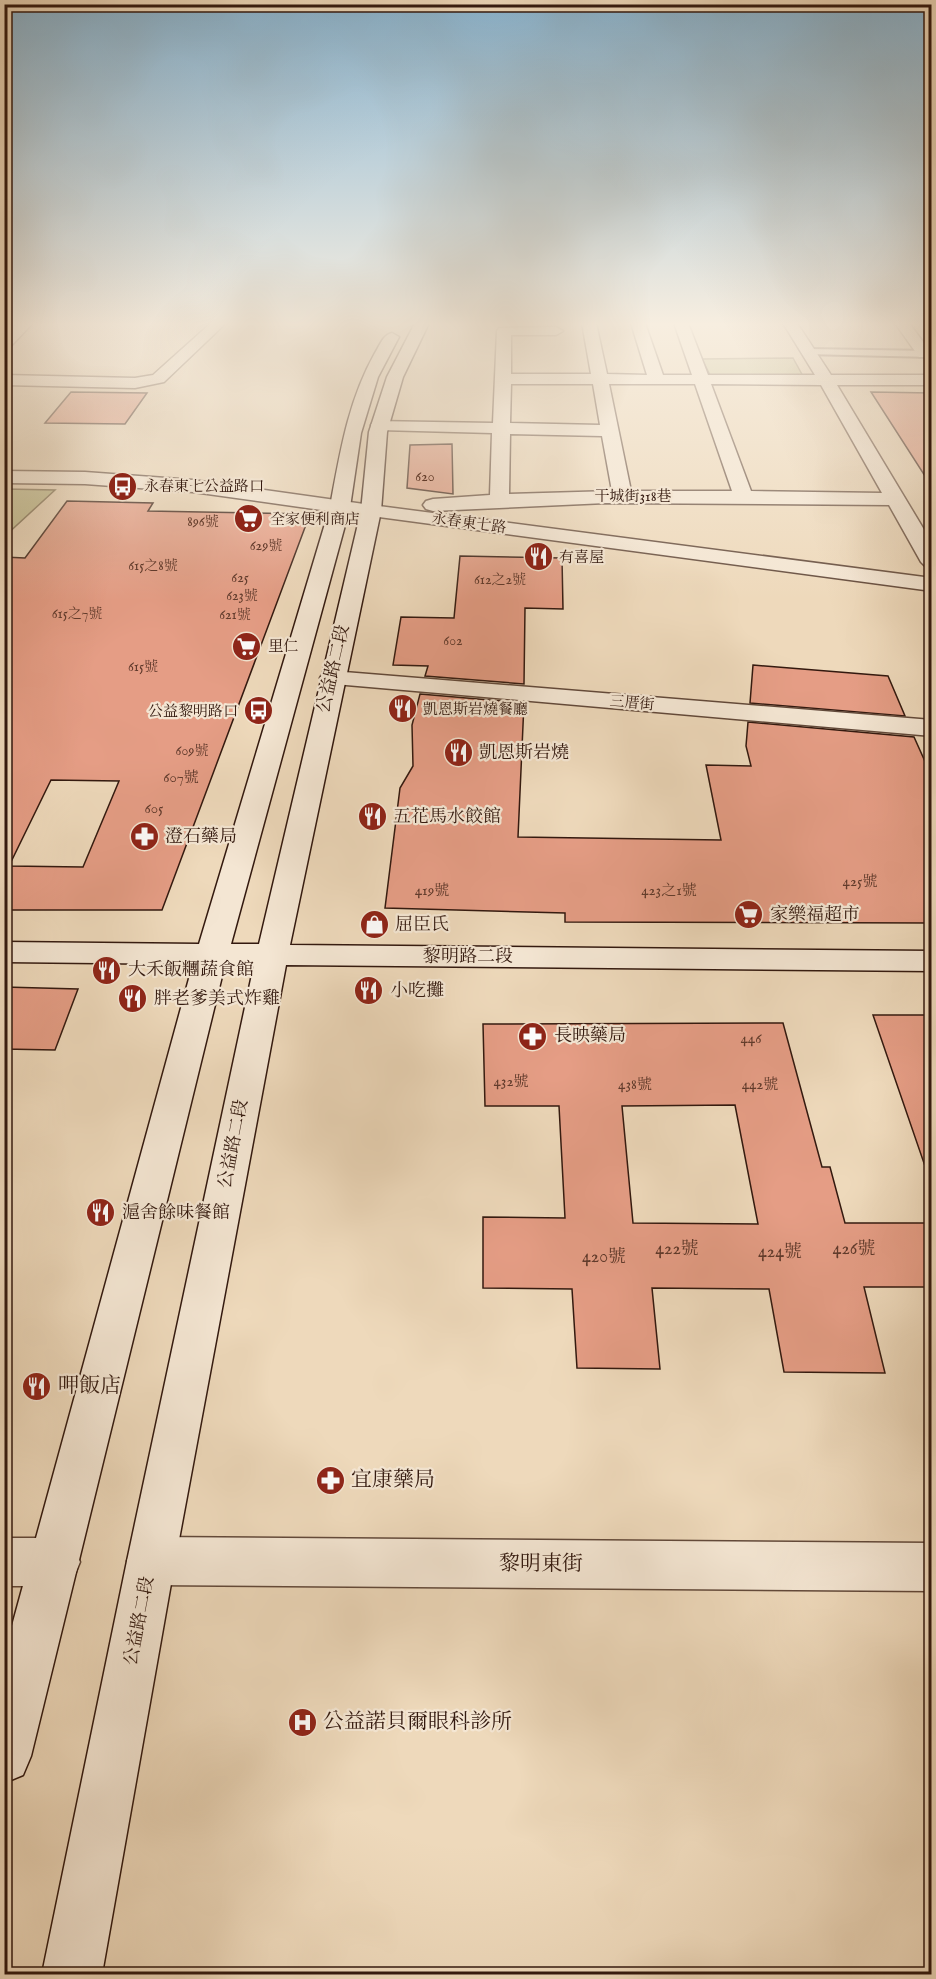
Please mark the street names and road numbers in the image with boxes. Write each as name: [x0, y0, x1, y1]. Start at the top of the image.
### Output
street label: 干城街318巷: [594, 487, 672, 506]
street label: 永春東七路: [431, 508, 507, 538]
street label: 公益路二段: [313, 623, 355, 715]
street label: 三厝街: [609, 692, 655, 714]
street label: 黎明路二段: [423, 946, 513, 969]
street label: 公益路二段: [214, 1098, 254, 1190]
street label: 黎明東街: [499, 1551, 583, 1578]
street label: 公益路二段: [120, 1575, 160, 1667]

